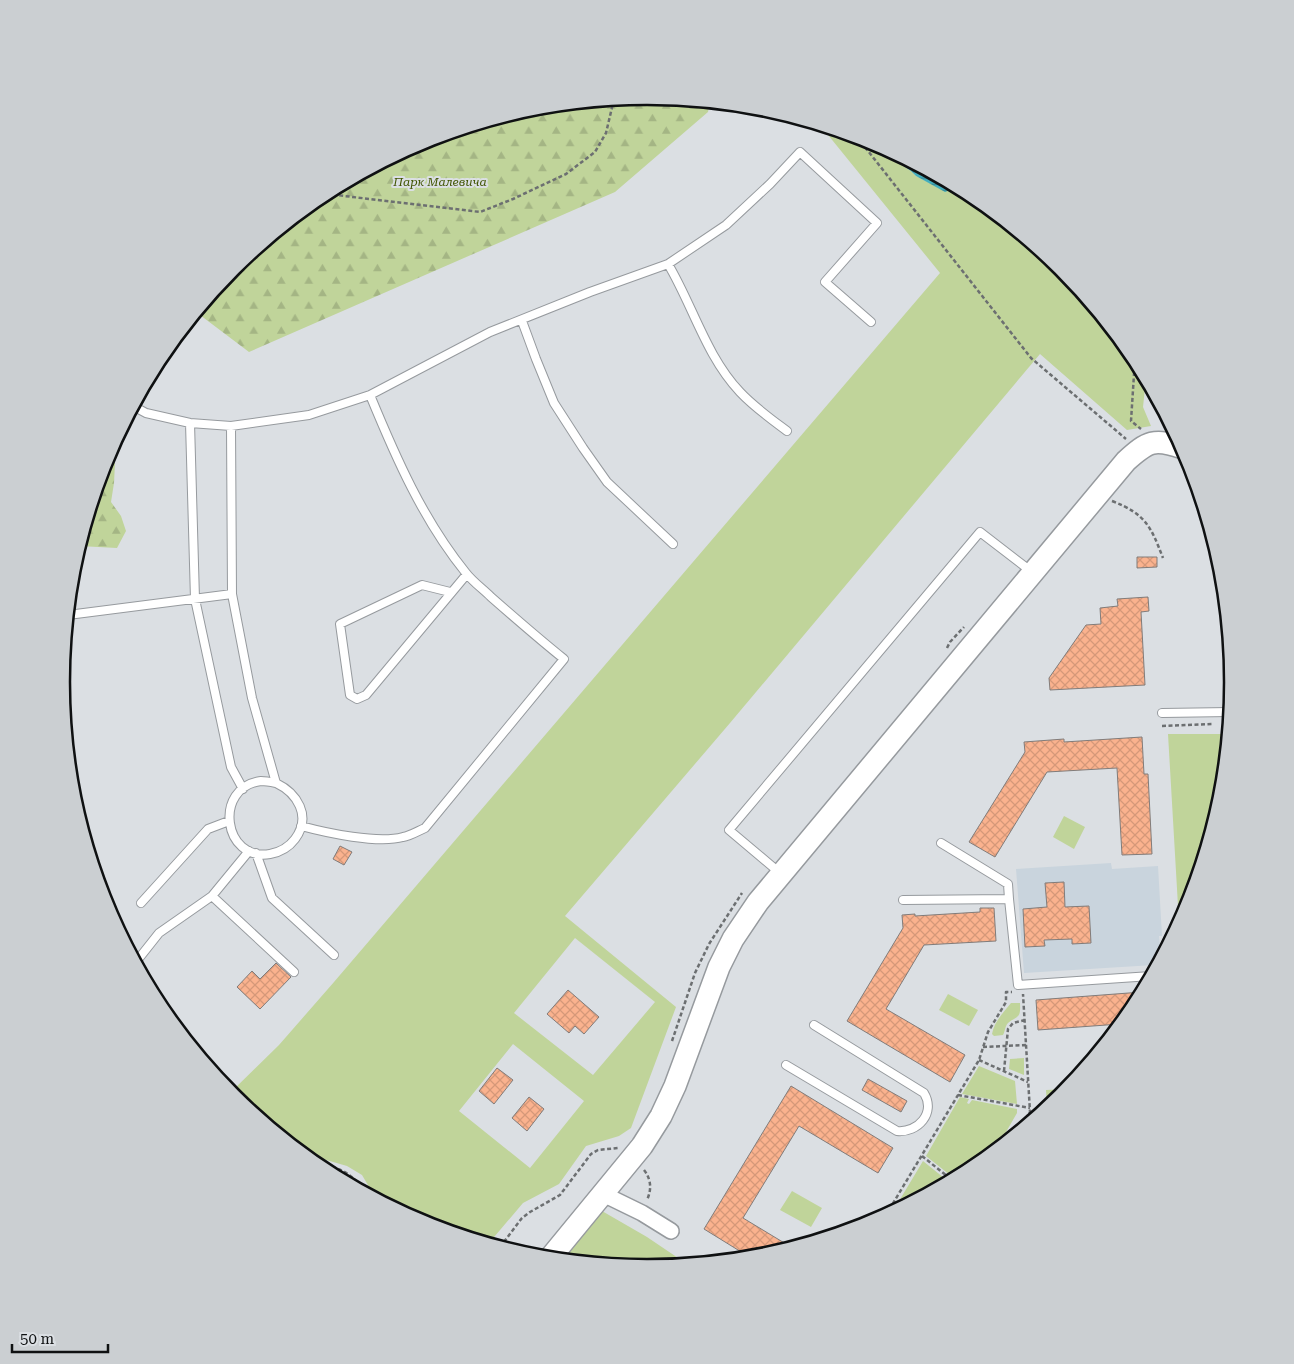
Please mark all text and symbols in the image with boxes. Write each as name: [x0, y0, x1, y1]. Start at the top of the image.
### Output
park label: Парк Малевича: [392, 175, 487, 189]
scale bar: [12, 1322, 109, 1354]
text: 50 m: [20, 1330, 55, 1348]

